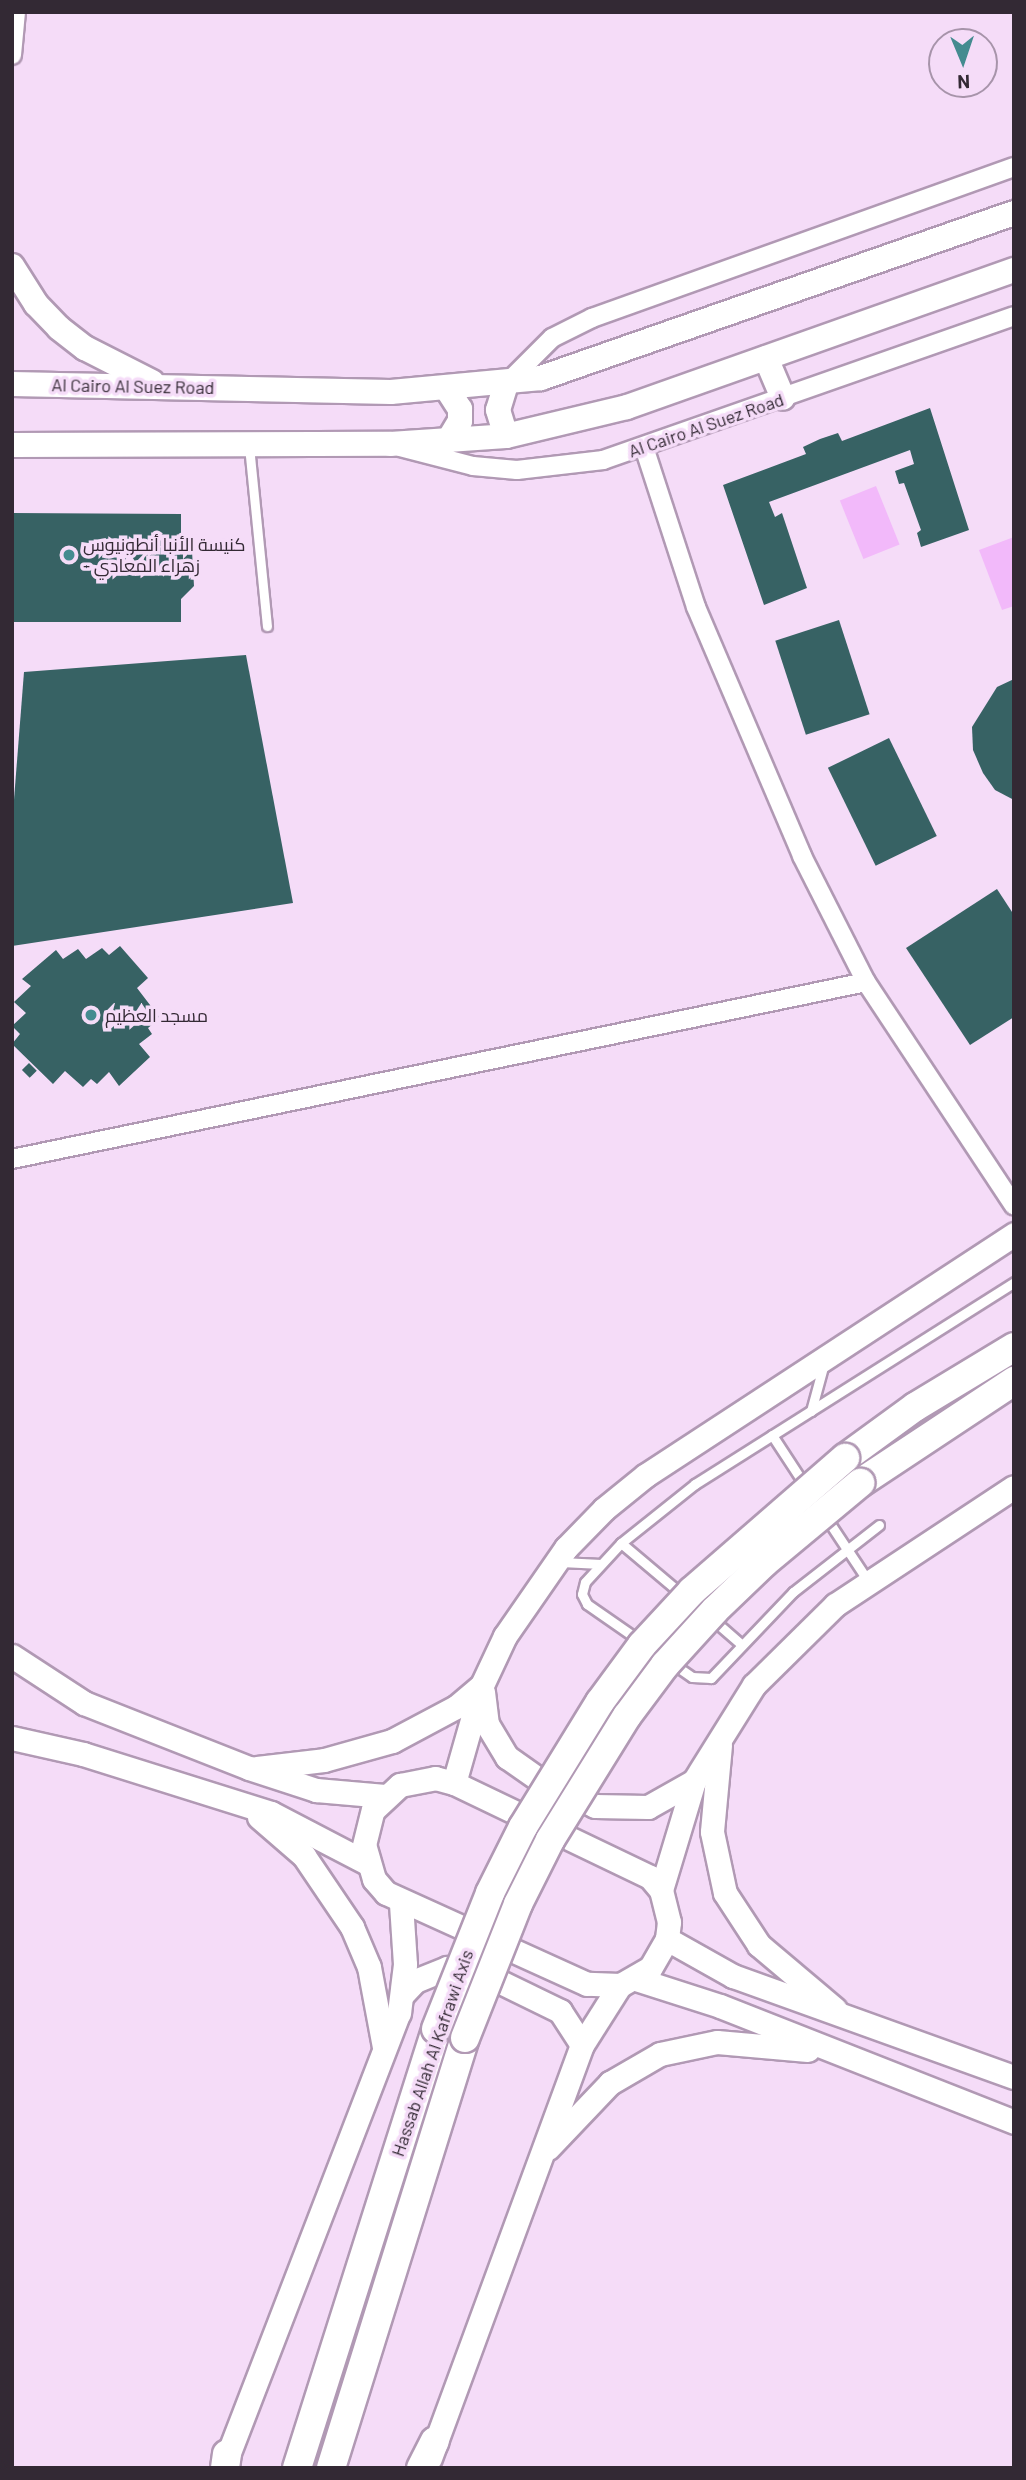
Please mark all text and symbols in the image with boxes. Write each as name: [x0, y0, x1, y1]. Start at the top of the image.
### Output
north arrow: [928, 28, 998, 98]
text: N: [957, 71, 970, 94]
street label: Al Cairo Al Suez Road: [51, 374, 215, 398]
street label: Al Cairo Al Suez Road: [625, 388, 787, 462]
place label: كنيسة الأنبا أنطونيوس - زهراء المعادي: [83, 534, 246, 576]
marker: كنيسة الأنبا أنطونيوس - زهراء المعادي: [61, 547, 77, 563]
place label: مسجد العظيم: [105, 1004, 208, 1026]
marker: مسجد العظيم: [83, 1007, 99, 1023]
street label: Hassab Allah Al Kafrawi Axis: [386, 1947, 478, 2159]

